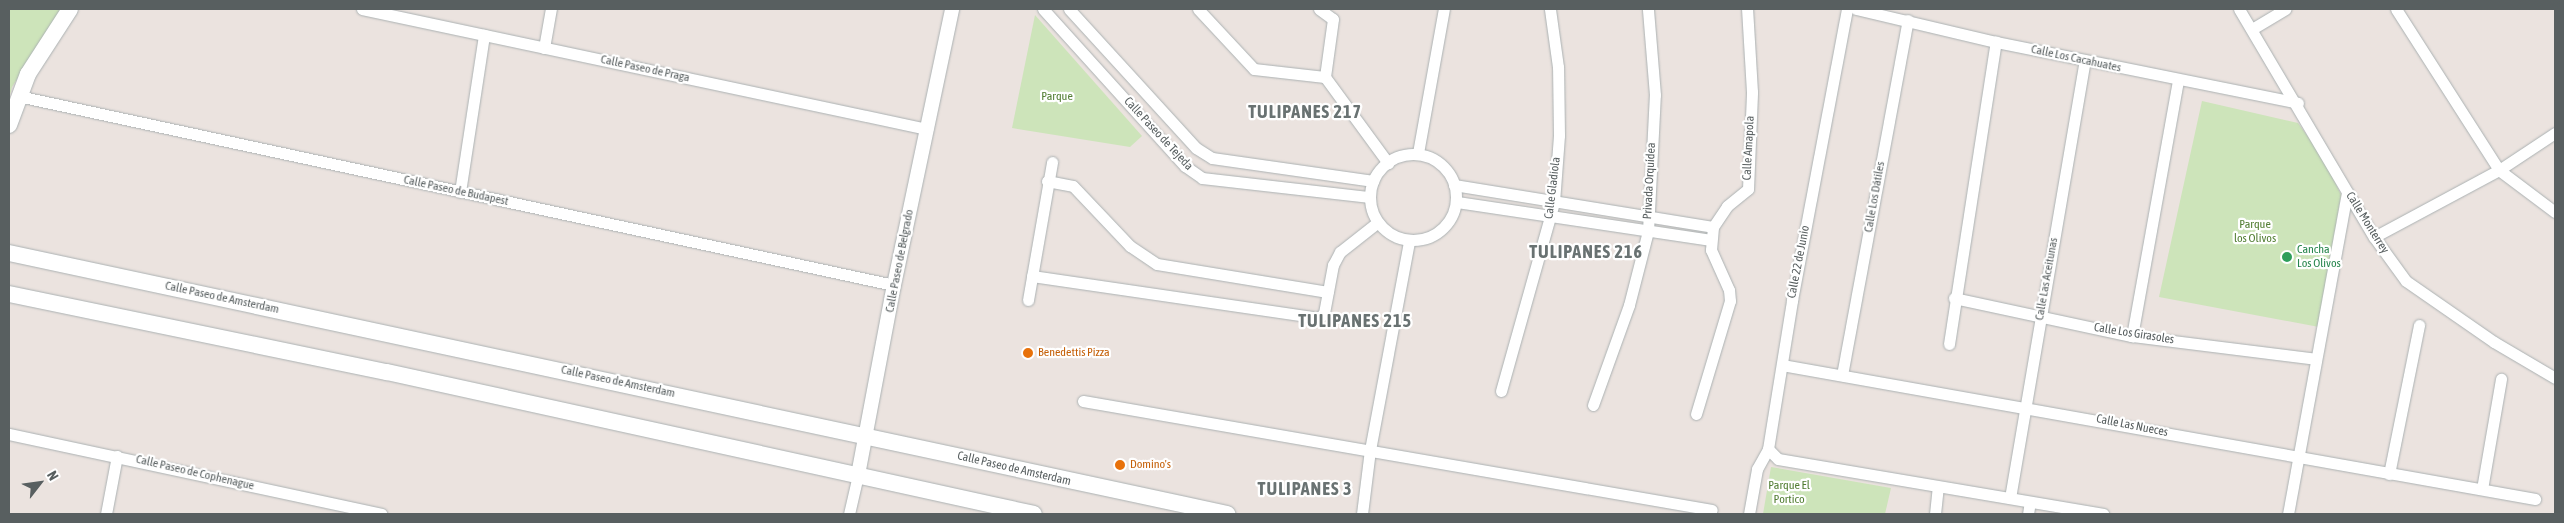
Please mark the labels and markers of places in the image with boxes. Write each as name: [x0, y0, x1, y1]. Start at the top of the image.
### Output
place label: Cancha Los Olivos: [2297, 243, 2341, 271]
marker: Cancha Los Olivos: [2281, 251, 2293, 263]
place label: Benedettis Pizza: [1038, 346, 1110, 360]
marker: Benedettis Pizza: [1022, 347, 1034, 359]
place label: Domino's: [1130, 458, 1171, 472]
marker: Domino's: [1114, 459, 1126, 471]

